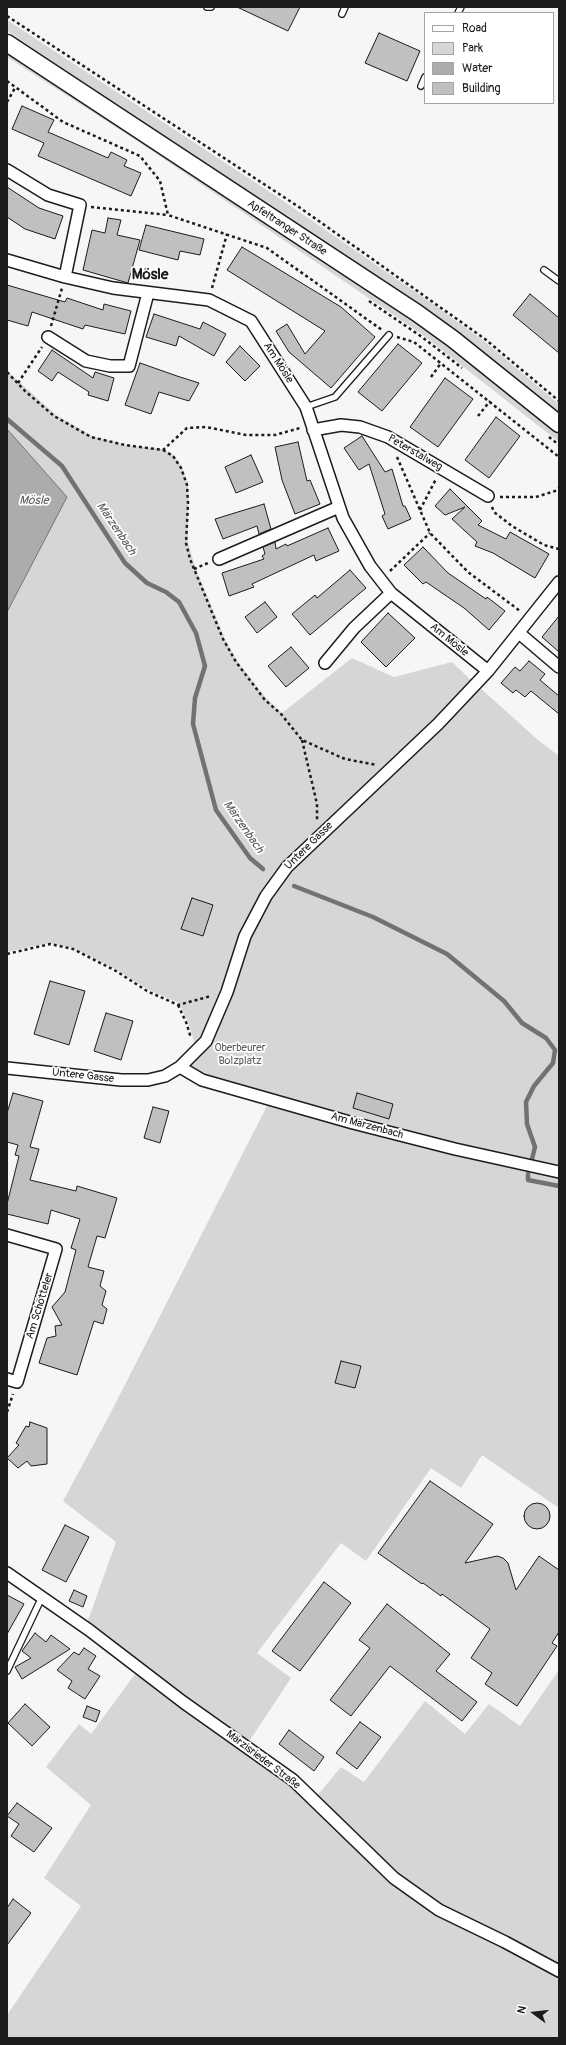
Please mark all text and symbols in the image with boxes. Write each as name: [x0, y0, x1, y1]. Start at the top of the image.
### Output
legend: [424, 12, 554, 104]
text: Road: [462, 21, 487, 36]
text: Park: [462, 41, 483, 56]
text: Water: [462, 61, 493, 76]
text: Building: [462, 81, 501, 96]
street label: Apfeltranger Straße: [245, 197, 329, 259]
district label: Mösle: [132, 266, 168, 284]
street label: Am Mösle: [260, 340, 296, 386]
street label: Peterstalweg: [385, 432, 445, 474]
water label: Mösle: [19, 494, 49, 508]
water label: Märzenbach: [93, 500, 139, 558]
street label: Am Mösle: [427, 620, 471, 660]
water label: Märzenbach: [220, 798, 266, 856]
street label: Untere Gasse: [282, 819, 336, 873]
park label: Oberbeurer Bolzplatz: [214, 1041, 266, 1067]
street label: Untere Gasse: [51, 1066, 115, 1086]
street label: Am Märzenbach: [329, 1110, 405, 1142]
street label: Am Schötteler: [24, 1271, 56, 1341]
street label: Märzisrieder Straße: [223, 1728, 303, 1792]
north arrow: [514, 1993, 554, 2033]
text: N: [515, 2004, 529, 2015]

